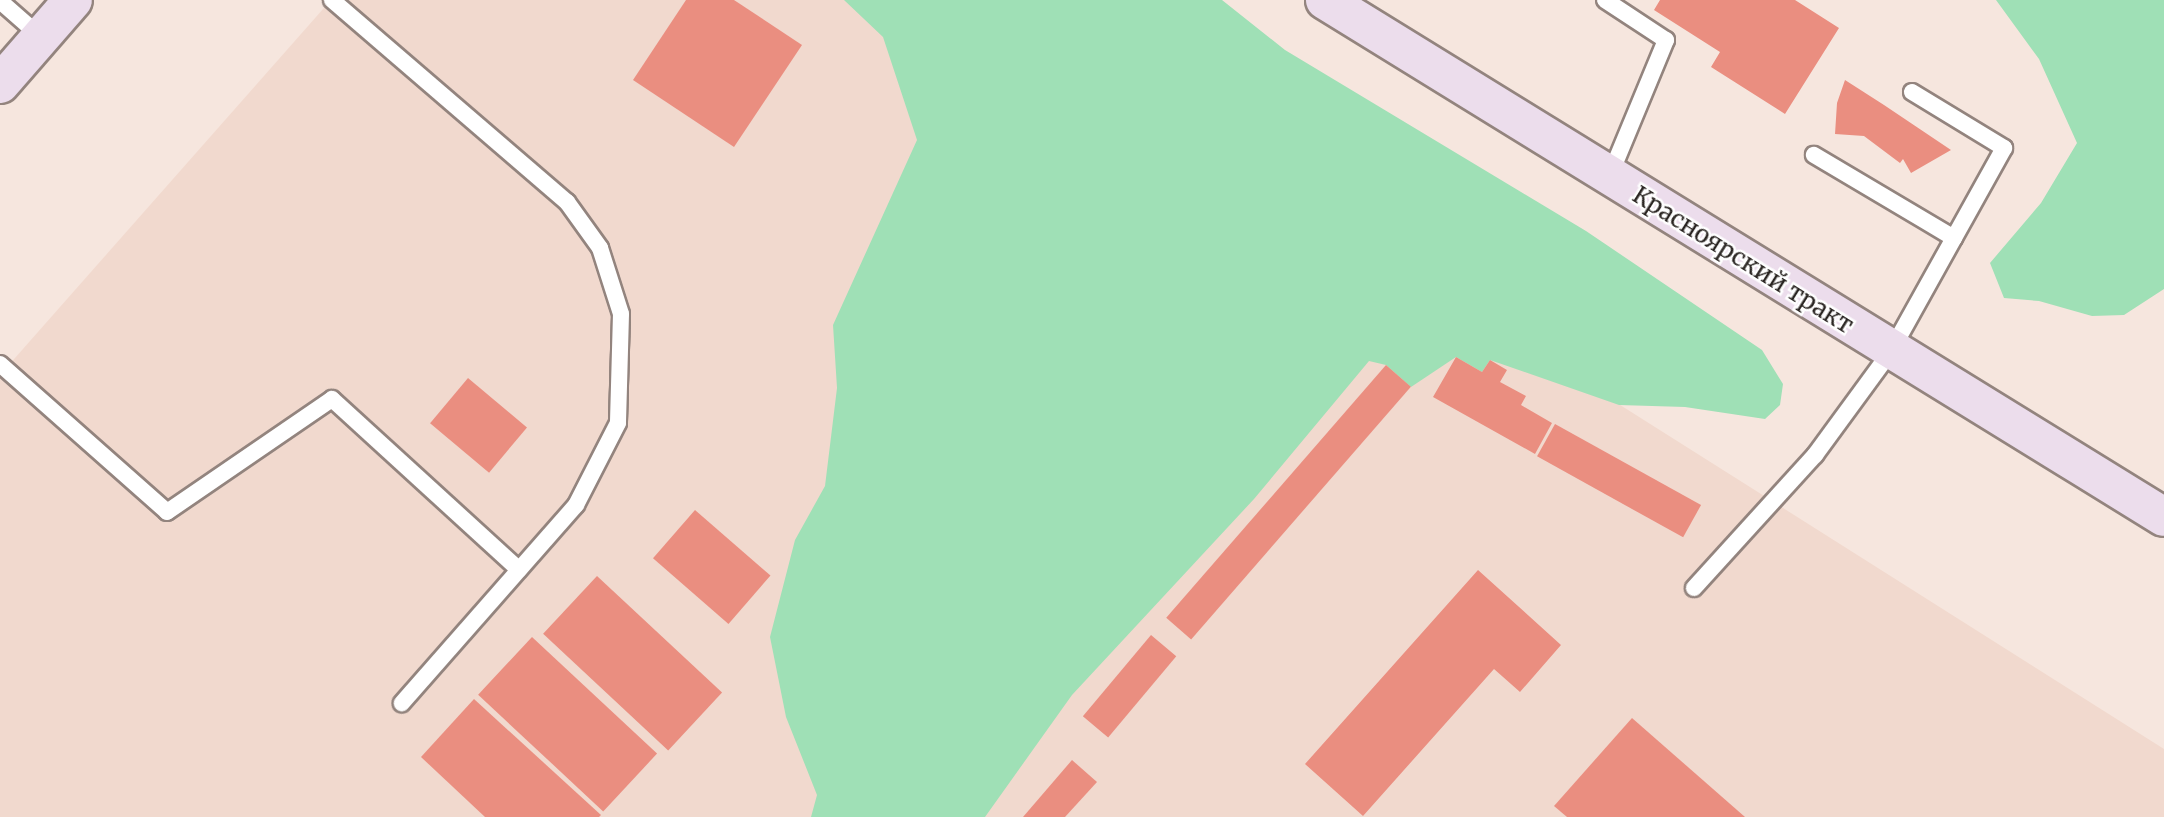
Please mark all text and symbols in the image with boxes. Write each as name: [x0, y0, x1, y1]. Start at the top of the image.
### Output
street label: Красноярский тракт: [1627, 180, 1859, 340]

